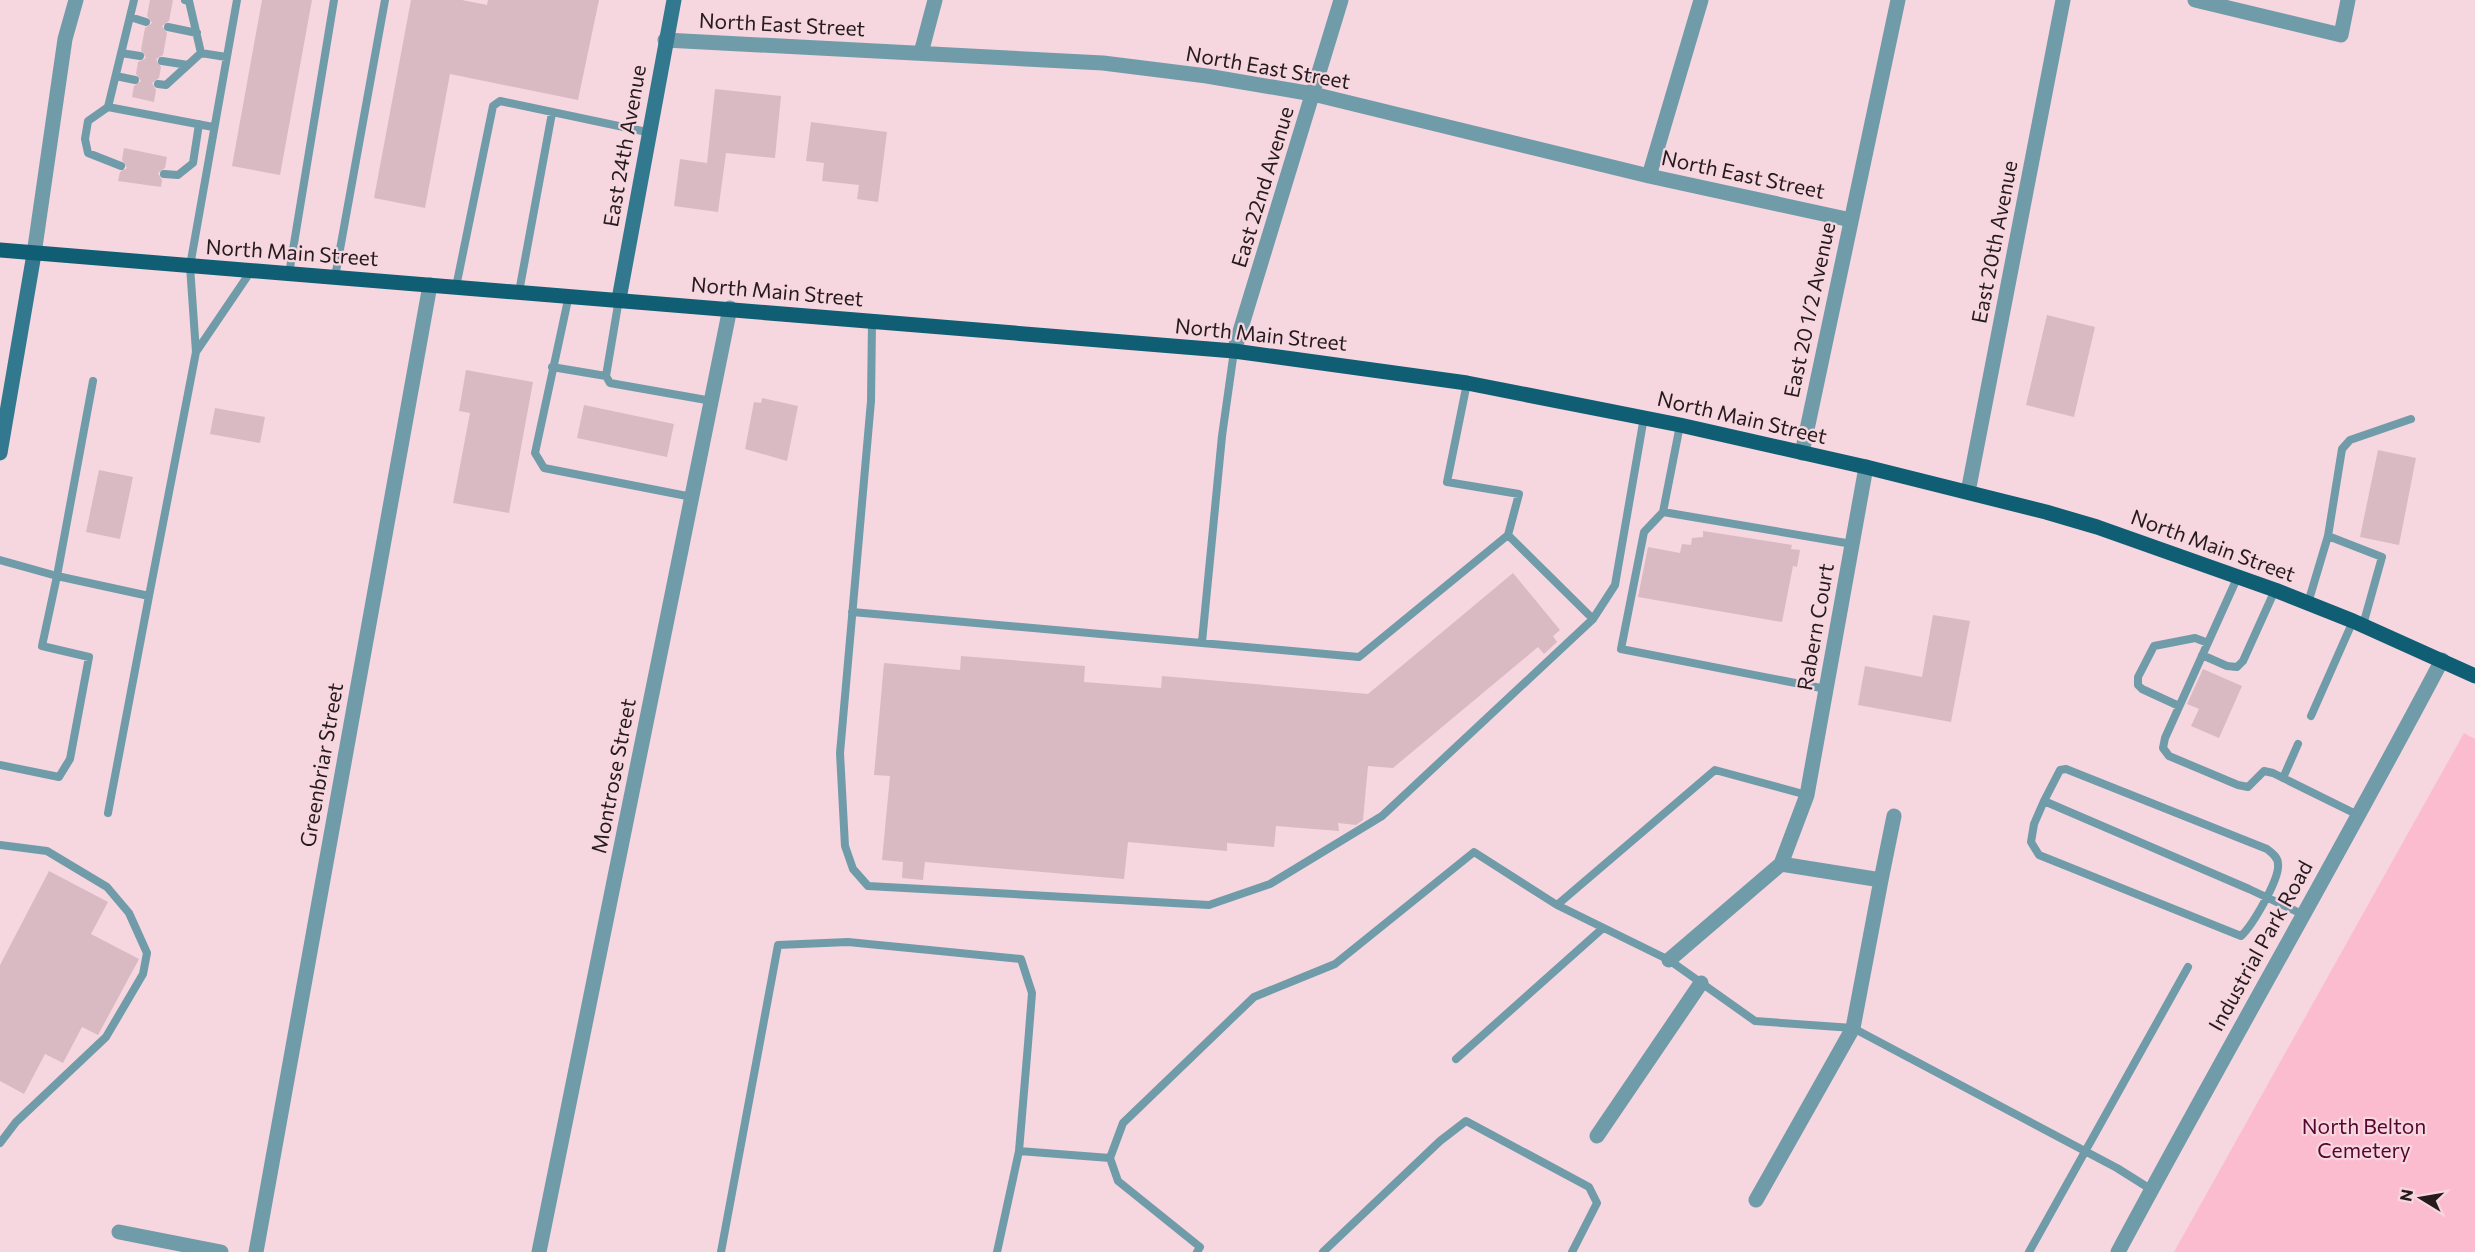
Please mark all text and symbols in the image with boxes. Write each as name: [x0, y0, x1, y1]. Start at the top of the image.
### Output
street label: North East Street: [698, 7, 866, 40]
street label: North East Street: [1184, 40, 1352, 93]
street label: East 24th Avenue: [597, 63, 650, 229]
street label: East 22nd Avenue: [1225, 103, 1298, 270]
street label: North East Street: [1659, 144, 1827, 203]
street label: East 20th Avenue: [1965, 158, 2022, 325]
street label: East 20 1/2 Avenue: [1778, 220, 1839, 400]
street label: North Main Street: [205, 233, 379, 270]
street label: North Main Street: [690, 271, 864, 311]
street label: North Main Street: [1174, 312, 1349, 355]
street label: North Main Street: [1655, 385, 1829, 448]
street label: North Main Street: [2128, 503, 2299, 586]
street label: Rabern Court: [1791, 561, 1838, 692]
street label: Greenbriar Street: [294, 681, 347, 849]
street label: Montrose Street: [585, 696, 640, 855]
street label: Industrial Park Road: [2202, 856, 2317, 1035]
park label: North Belton Cemetery: [2302, 1113, 2426, 1162]
north arrow: [2391, 1168, 2451, 1228]
text: N: [2395, 1187, 2416, 1203]

